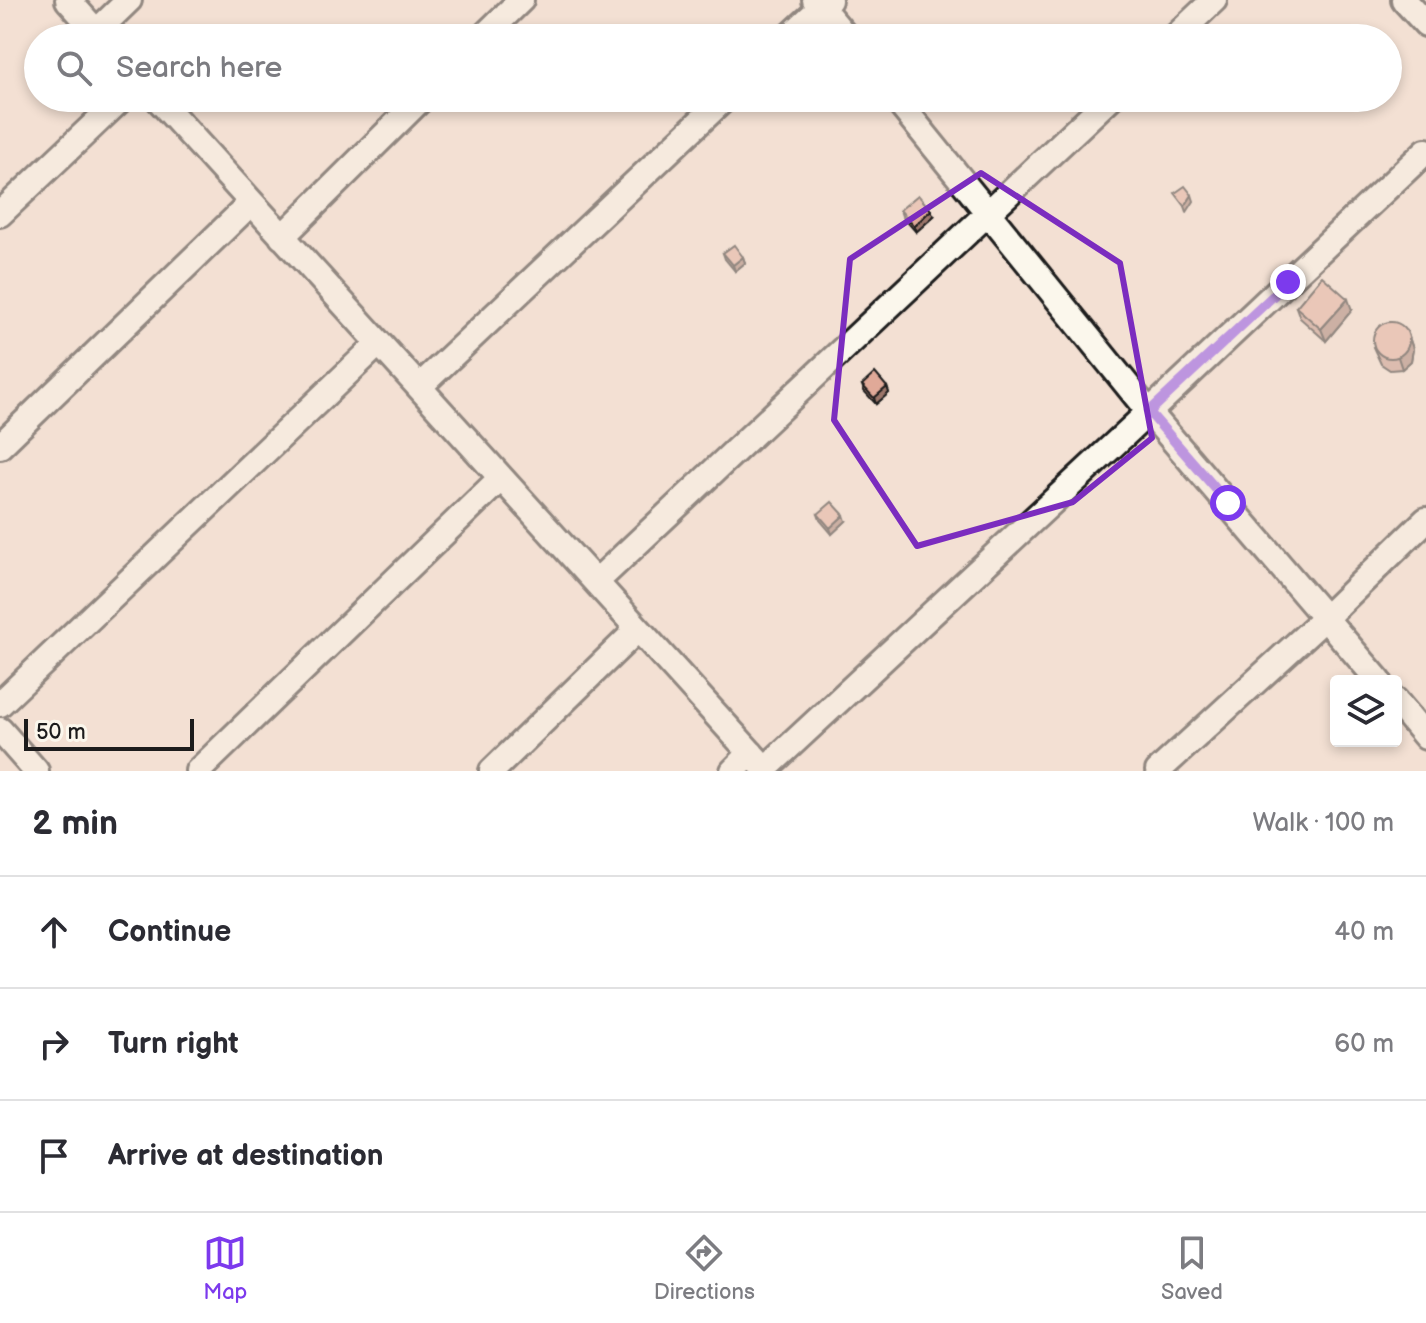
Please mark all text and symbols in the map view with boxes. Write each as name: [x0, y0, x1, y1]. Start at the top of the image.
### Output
search box: [24, 24, 1402, 112]
icon: search: [52, 46, 96, 90]
text: Search here: [116, 50, 282, 86]
route end: [1270, 264, 1306, 300]
route start: [1210, 485, 1246, 521]
map controls: [1330, 675, 1402, 747]
button: layers: [1330, 675, 1402, 747]
scale bar: [24, 715, 194, 751]
text: 50 m: [36, 719, 86, 746]
text: 2 min: [32, 803, 118, 844]
text: Walk · 100 m: [1252, 808, 1394, 839]
icon: ahead: [32, 910, 76, 954]
text: Continue: [108, 914, 231, 950]
text: 40 m: [1334, 917, 1394, 948]
icon: right: [32, 1022, 76, 1066]
text: Turn right: [108, 1026, 239, 1062]
text: 60 m: [1334, 1029, 1394, 1060]
icon: arrive: [32, 1134, 76, 1178]
text: Arrive at destination: [108, 1138, 384, 1174]
tab: Map: [203, 1231, 247, 1306]
tab: Directions: [654, 1231, 755, 1306]
tab: Saved: [1161, 1231, 1223, 1306]

